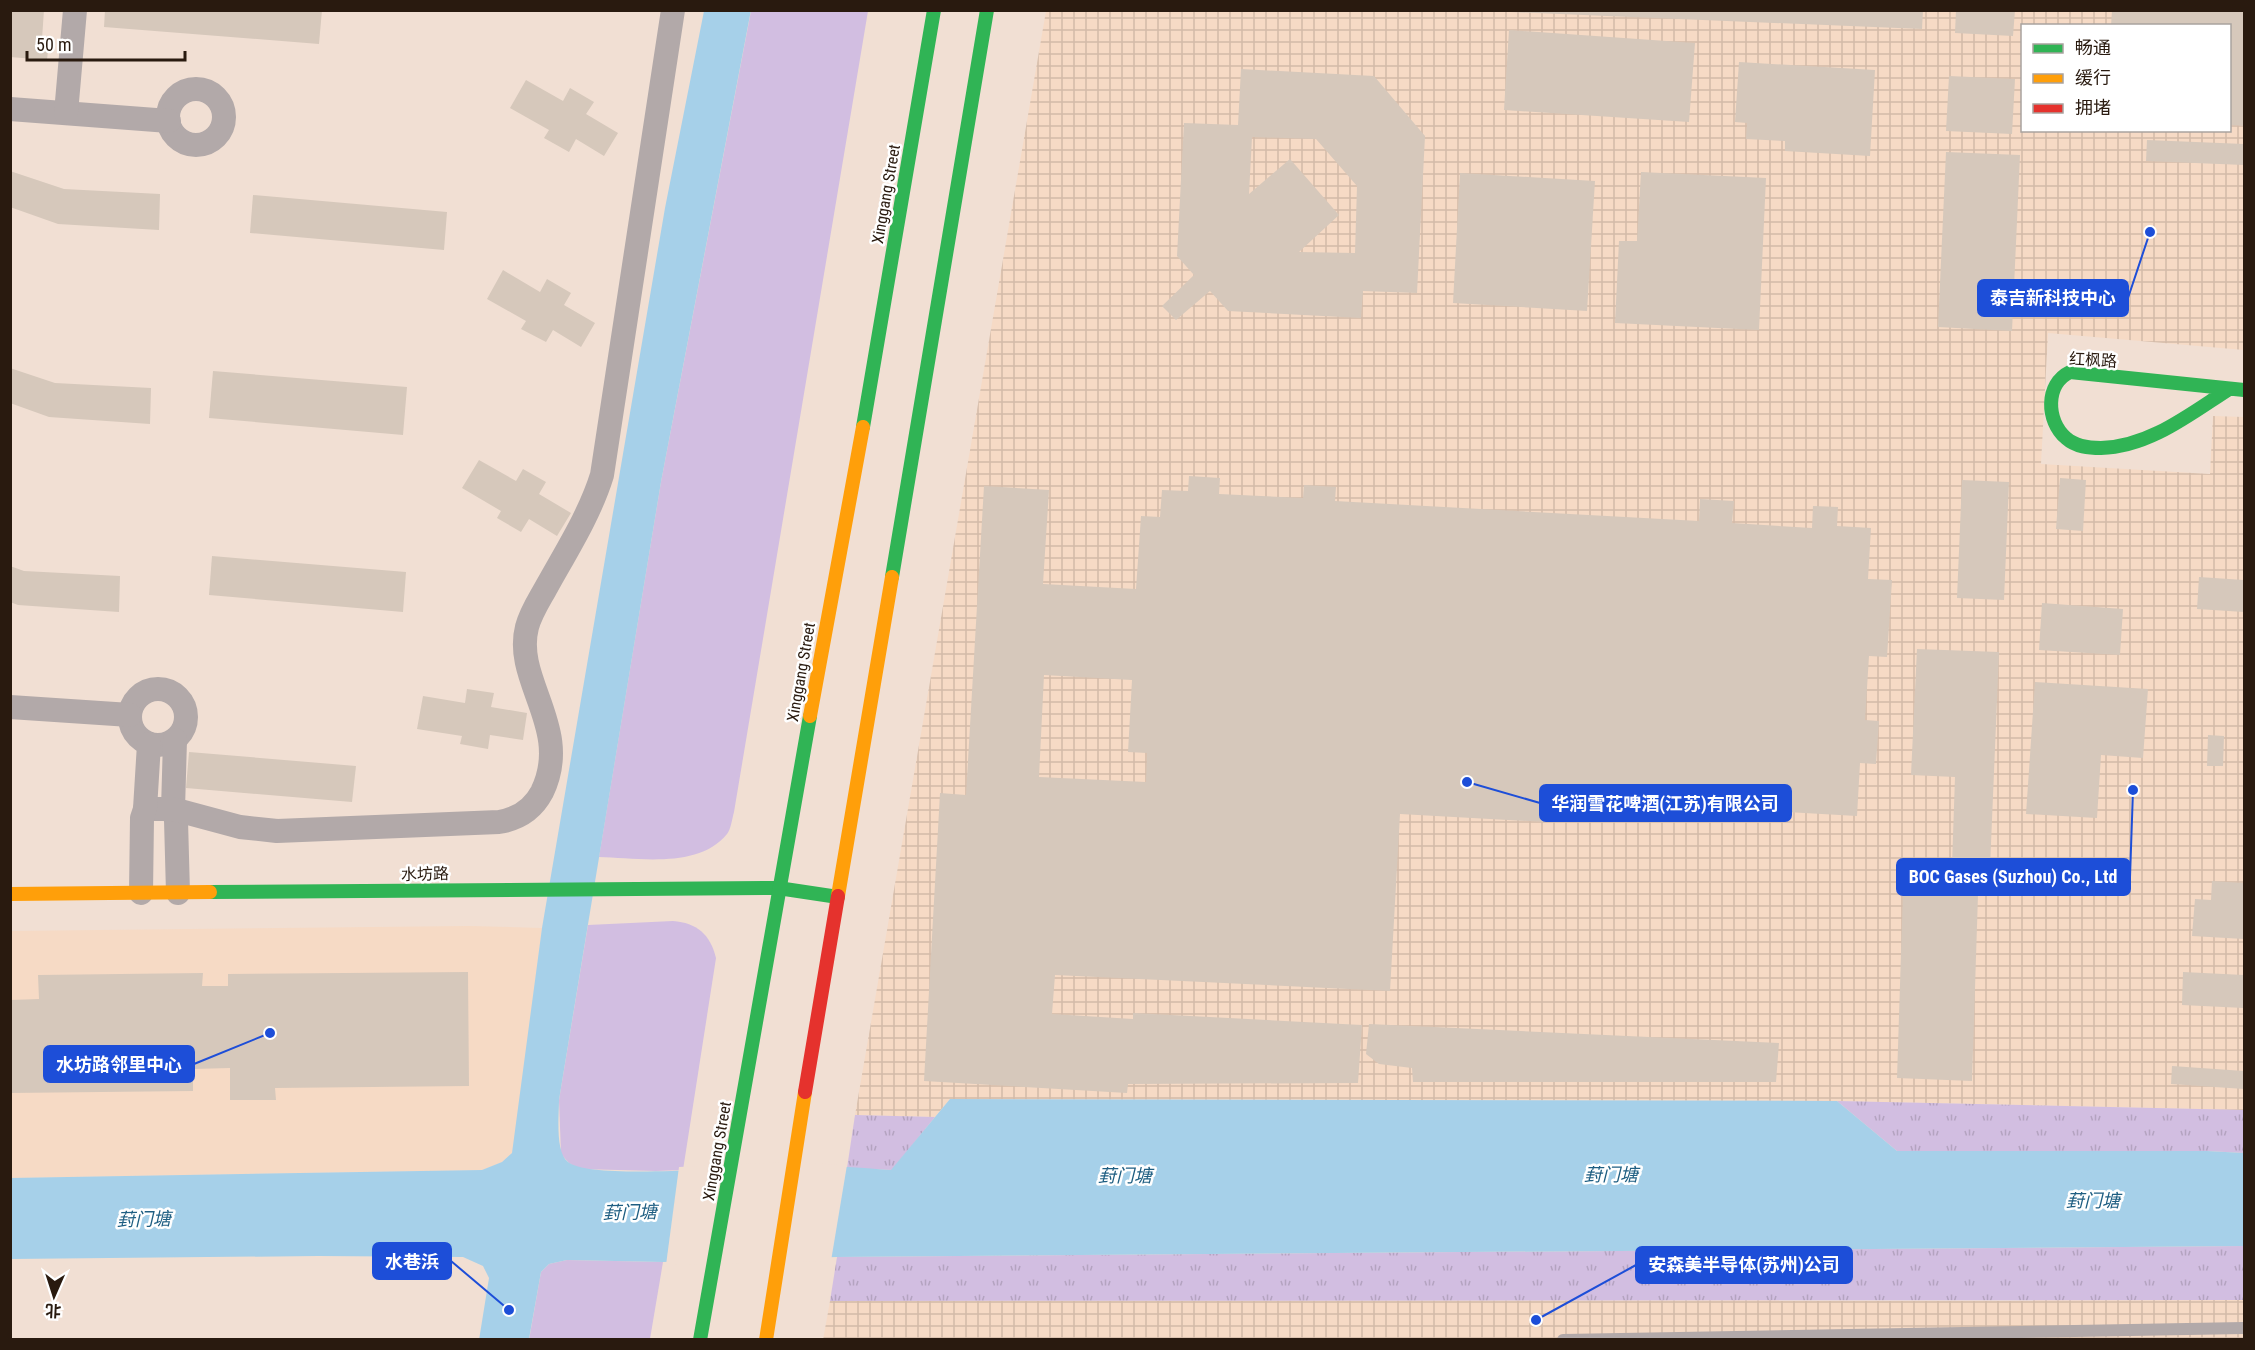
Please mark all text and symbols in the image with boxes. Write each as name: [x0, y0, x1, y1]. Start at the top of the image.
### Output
scale bar: [27, 24, 184, 62]
legend: [2021, 24, 2231, 132]
text: 50 m: [36, 34, 71, 55]
text: 畅通: [2075, 37, 2111, 58]
text: 缓行: [2075, 67, 2111, 88]
text: 拥堵: [2075, 97, 2111, 118]
street label: Xinggang Street: [868, 143, 904, 245]
callout: 泰吉新科技中心: [1978, 280, 2128, 316]
text: 泰吉新科技中心: [1990, 287, 2116, 308]
street label: 红枫路: [2069, 349, 2117, 371]
street label: Xinggang Street: [783, 621, 819, 723]
callout: 华润雪花啤酒(江苏)有限公司: [1540, 785, 1791, 821]
text: 华润雪花啤酒(江苏)有限公司: [1551, 793, 1779, 815]
callout: BOC Gases (Suzhou) Co., Ltd: [1897, 859, 2130, 895]
street label: 水坊路: [401, 864, 449, 884]
text: BOC Gases (Suzhou) Co., Ltd: [1909, 866, 2117, 888]
callout: 水坊路邻里中心: [44, 1046, 194, 1082]
text: 水坊路邻里中心: [56, 1054, 182, 1075]
street label: Xinggang Street: [699, 1100, 735, 1202]
water label: 葑门塘: [1584, 1164, 1641, 1185]
water label: 葑门塘: [1098, 1165, 1155, 1186]
water label: 葑门塘: [2066, 1190, 2123, 1211]
water label: 葑门塘: [603, 1201, 660, 1223]
water label: 葑门塘: [117, 1208, 174, 1230]
callout: 水巷浜: [373, 1243, 451, 1279]
callout: 安森美半导体(苏州)公司: [1636, 1247, 1852, 1283]
text: 水巷浜: [385, 1251, 439, 1272]
text: 安森美半导体(苏州)公司: [1648, 1254, 1840, 1276]
north arrow: [24, 1266, 84, 1326]
text: 北: [45, 1301, 62, 1320]

